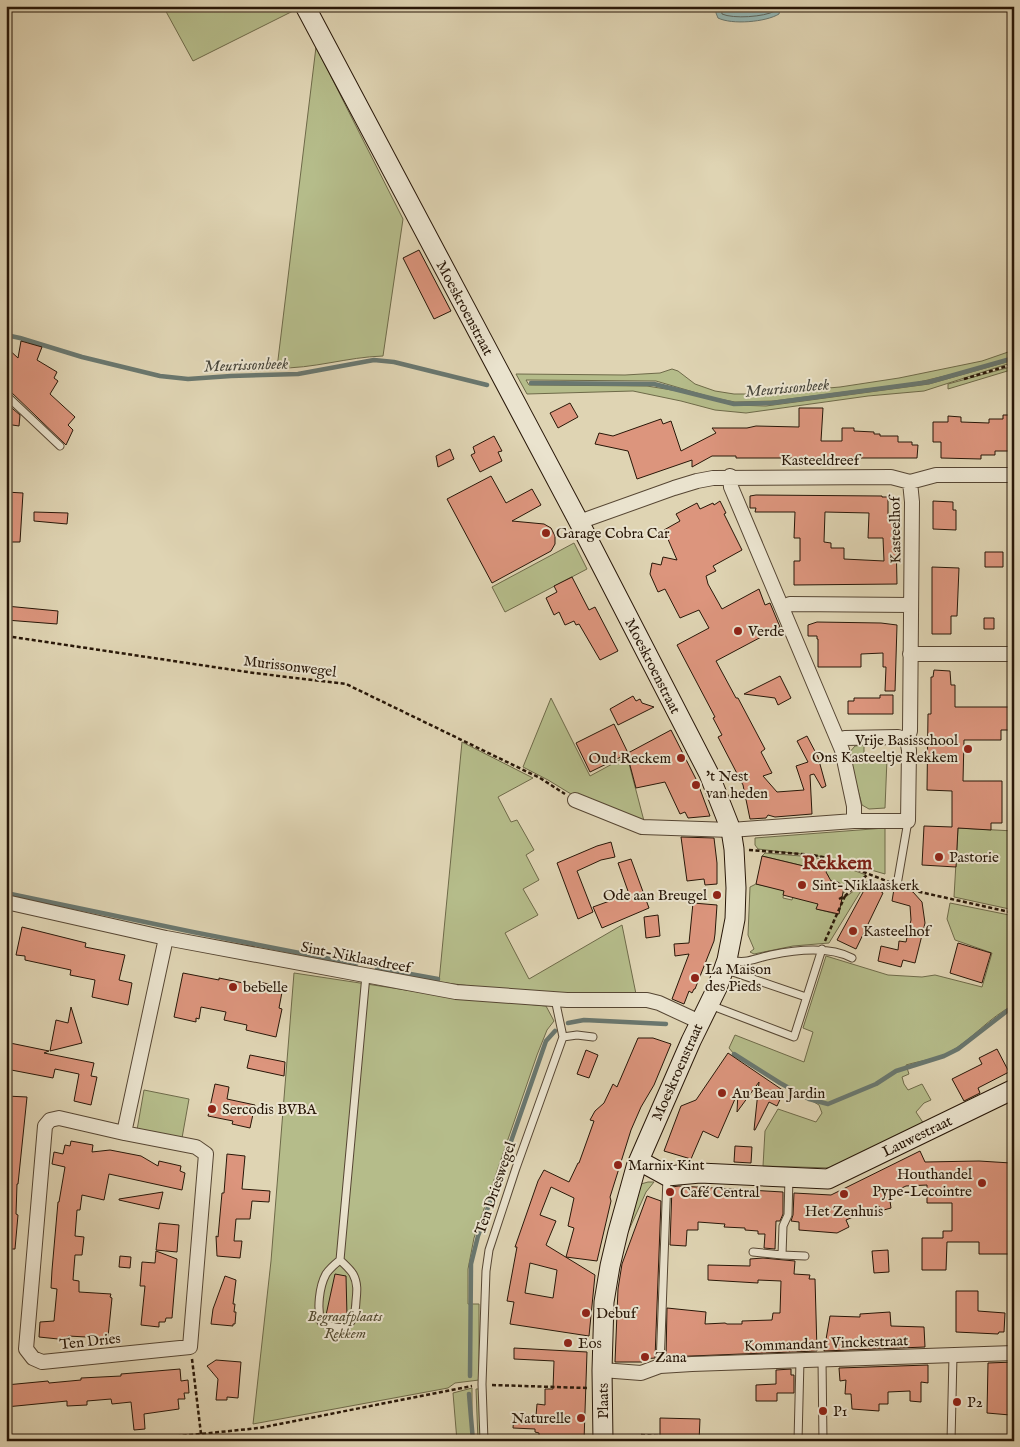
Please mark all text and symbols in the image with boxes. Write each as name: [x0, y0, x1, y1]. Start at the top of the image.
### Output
street label: Moeskroenstraat: [432, 258, 498, 359]
water label: Meurissonbeek: [204, 355, 289, 377]
water label: Meurissonbeek: [744, 375, 831, 403]
street label: Kasteeldreef: [781, 451, 862, 470]
street label: Kasteelhof: [885, 494, 906, 564]
place label: Garage Cobra Car: [556, 524, 670, 543]
marker: Garage Cobra Car: [540, 527, 552, 539]
street label: Moeskroenstraat: [620, 615, 685, 717]
place label: Verde: [747, 622, 784, 641]
marker: Verde: [732, 625, 744, 637]
street label: Murissonwegel: [242, 651, 338, 682]
place label: Vrije Basisschool Ons Kasteeltje Rekkem: [812, 731, 959, 767]
marker: Vrije Basisschool Ons Kasteeltje Rekkem: [962, 743, 974, 755]
place label: Oud Reckem: [588, 749, 671, 768]
marker: Oud Reckem: [675, 752, 687, 764]
place label: 't Nest van heden: [706, 767, 768, 803]
marker: 't Nest van heden: [690, 779, 702, 791]
place label: Pastorie: [949, 848, 999, 867]
district label: Rekkem: [802, 851, 873, 876]
marker: Pastorie: [933, 851, 945, 863]
place label: Sint-Niklaaskerk: [812, 876, 920, 895]
marker: Sint-Niklaaskerk: [796, 879, 808, 891]
place label: Ode aan Breugel: [603, 886, 708, 905]
marker: Ode aan Breugel: [711, 889, 723, 901]
place label: Kasteelhof: [863, 922, 933, 941]
marker: Kasteelhof: [847, 925, 859, 937]
street label: Sint-Niklaasdreef: [299, 938, 415, 978]
place label: La Maison des Pieds: [705, 960, 771, 996]
marker: La Maison des Pieds: [689, 972, 701, 984]
place label: bebelle: [243, 978, 288, 997]
marker: bebelle: [227, 981, 239, 993]
street label: Moeskroenstraat: [647, 1020, 707, 1124]
place label: Au Beau Jardin: [731, 1084, 825, 1103]
marker: Au Beau Jardin: [716, 1087, 728, 1099]
place label: Sercodis BVBA: [222, 1100, 318, 1119]
marker: Sercodis BVBA: [206, 1103, 218, 1115]
street label: Lauwestraat: [879, 1111, 955, 1162]
street label: Ten Drieswegel: [471, 1138, 521, 1237]
place label: Marnix Kint: [628, 1156, 705, 1175]
marker: Marnix Kint: [612, 1159, 624, 1171]
place label: Houthandel Pype-Lecointre: [872, 1165, 973, 1201]
marker: Houthandel Pype-Lecointre: [976, 1177, 988, 1189]
place label: Café Central: [680, 1183, 760, 1202]
marker: Café Central: [664, 1186, 676, 1198]
marker: Het Zenhuis: [838, 1188, 850, 1200]
place label: Het Zenhuis: [805, 1202, 883, 1221]
place label: Debuf: [596, 1304, 639, 1323]
park label: Begraafplaats Rekkem: [308, 1307, 383, 1343]
marker: Debuf: [580, 1307, 592, 1319]
street label: Ten Dries: [59, 1329, 122, 1354]
street label: Kommandant Vinckestraat: [743, 1331, 909, 1356]
place label: Eos: [578, 1334, 602, 1353]
marker: Eos: [562, 1337, 574, 1349]
place label: Zana: [655, 1348, 687, 1367]
marker: Zana: [639, 1351, 651, 1363]
street label: Plaats: [594, 1383, 613, 1419]
place label: P2: [967, 1393, 983, 1412]
marker: P2: [951, 1396, 963, 1408]
place label: P1: [833, 1402, 847, 1421]
marker: P1: [817, 1405, 829, 1417]
place label: Naturelle: [512, 1409, 571, 1428]
marker: Naturelle: [575, 1412, 587, 1424]

